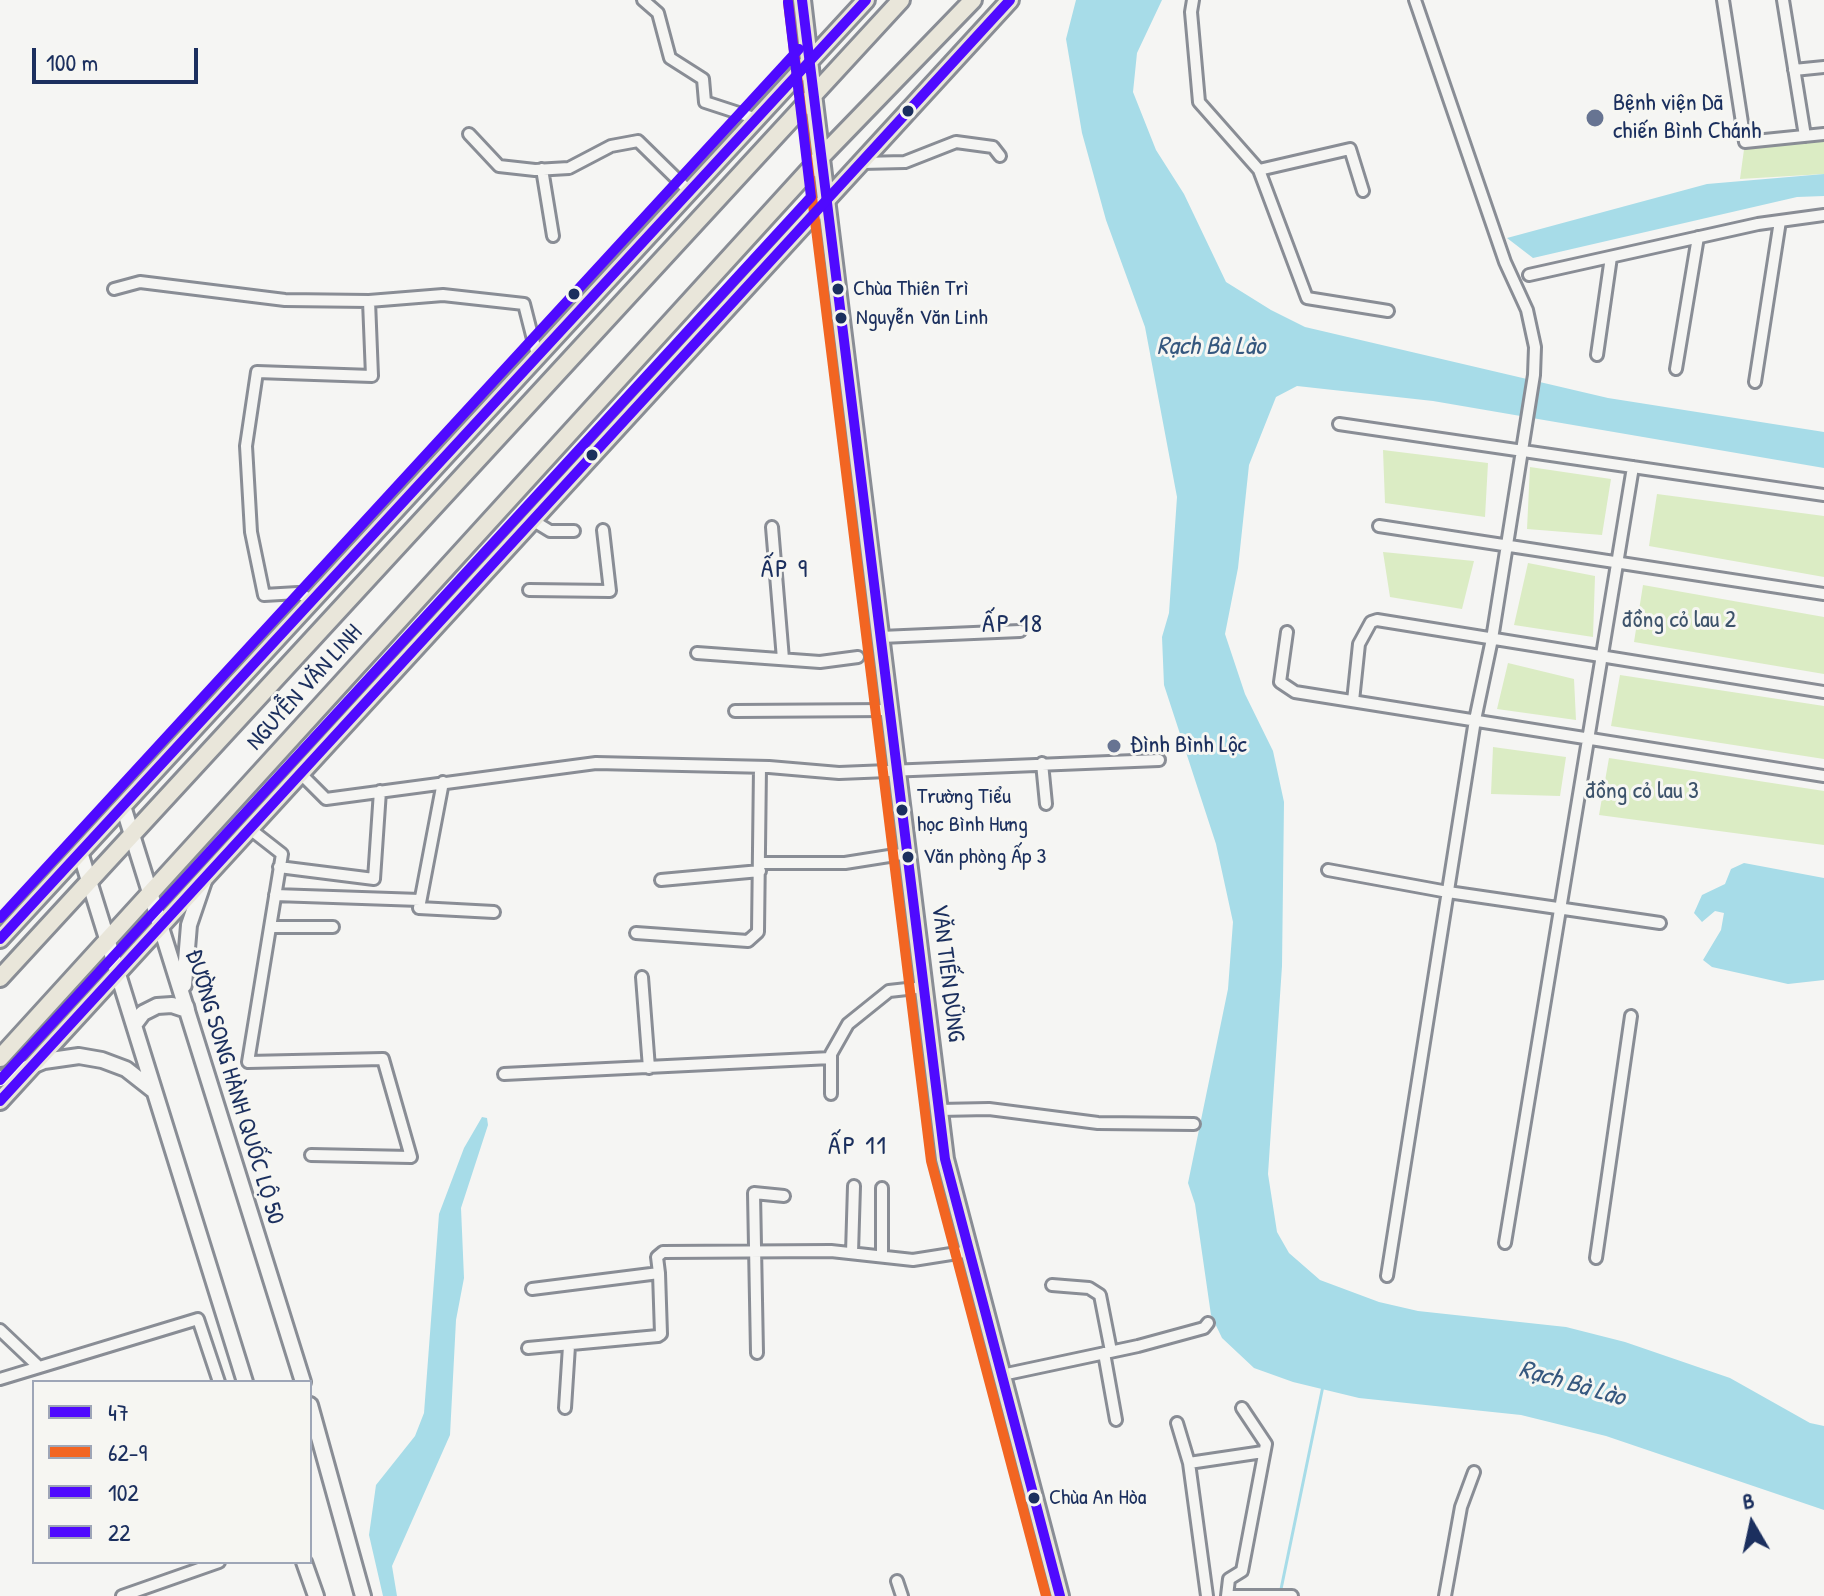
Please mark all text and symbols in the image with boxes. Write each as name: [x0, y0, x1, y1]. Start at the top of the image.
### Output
scale bar: [36, 32, 202, 82]
text: 100 m: [46, 46, 98, 78]
place label: Bệnh viện Dã chiến Bình Chánh: [1613, 90, 1761, 146]
unlabelled marker: [900, 103, 916, 119]
marker: Bệnh viện Dã chiến Bình Chánh: [1584, 107, 1606, 129]
place label: Chùa Thiên Trì: [853, 276, 969, 302]
marker: Chùa Thiên Trì: [830, 281, 846, 297]
unlabelled marker: [566, 286, 582, 302]
place label: Nguyễn Văn Linh: [856, 305, 988, 331]
marker: Nguyễn Văn Linh: [833, 310, 849, 326]
water label: Rạch Bà Lào: [1157, 331, 1265, 363]
unlabelled marker: [584, 447, 600, 463]
district label: ẤP 9: [761, 554, 809, 586]
park label: đồng cỏ lau 2: [1622, 607, 1736, 635]
district label: ẤP 18: [982, 609, 1044, 641]
street label: NGUYỄN VĂN LINH: [241, 619, 369, 757]
place label: Đình Bình Lộc: [1130, 732, 1247, 760]
marker: Đình Bình Lộc: [1105, 737, 1123, 755]
park label: đồng cỏ lau 3: [1585, 778, 1699, 806]
place label: Trường Tiểu học Bình Hưng: [917, 784, 1028, 836]
marker: Trường Tiểu học Bình Hưng: [894, 802, 910, 818]
place label: Văn phòng Ấp 3: [923, 844, 1046, 870]
marker: Văn phòng Ấp 3: [900, 849, 916, 865]
street label: VĂN TIẾN DŨNG: [924, 903, 970, 1043]
street label: ĐƯỜNG SONG HÀNH QUỐC LỘ 50: [178, 946, 290, 1228]
district label: ẤP 11: [828, 1131, 888, 1163]
water label: Rạch Bà Lào: [1515, 1354, 1629, 1414]
legend: [32, 1380, 312, 1564]
text: 47: [108, 1396, 129, 1428]
text: 62-9: [108, 1436, 147, 1468]
text: 102: [108, 1476, 139, 1508]
north arrow: [1712, 1484, 1792, 1564]
place label: Chùa An Hòa: [1049, 1485, 1146, 1511]
text: B: [1740, 1485, 1756, 1516]
marker: Chùa An Hòa: [1026, 1490, 1042, 1506]
text: 22: [108, 1516, 130, 1548]

